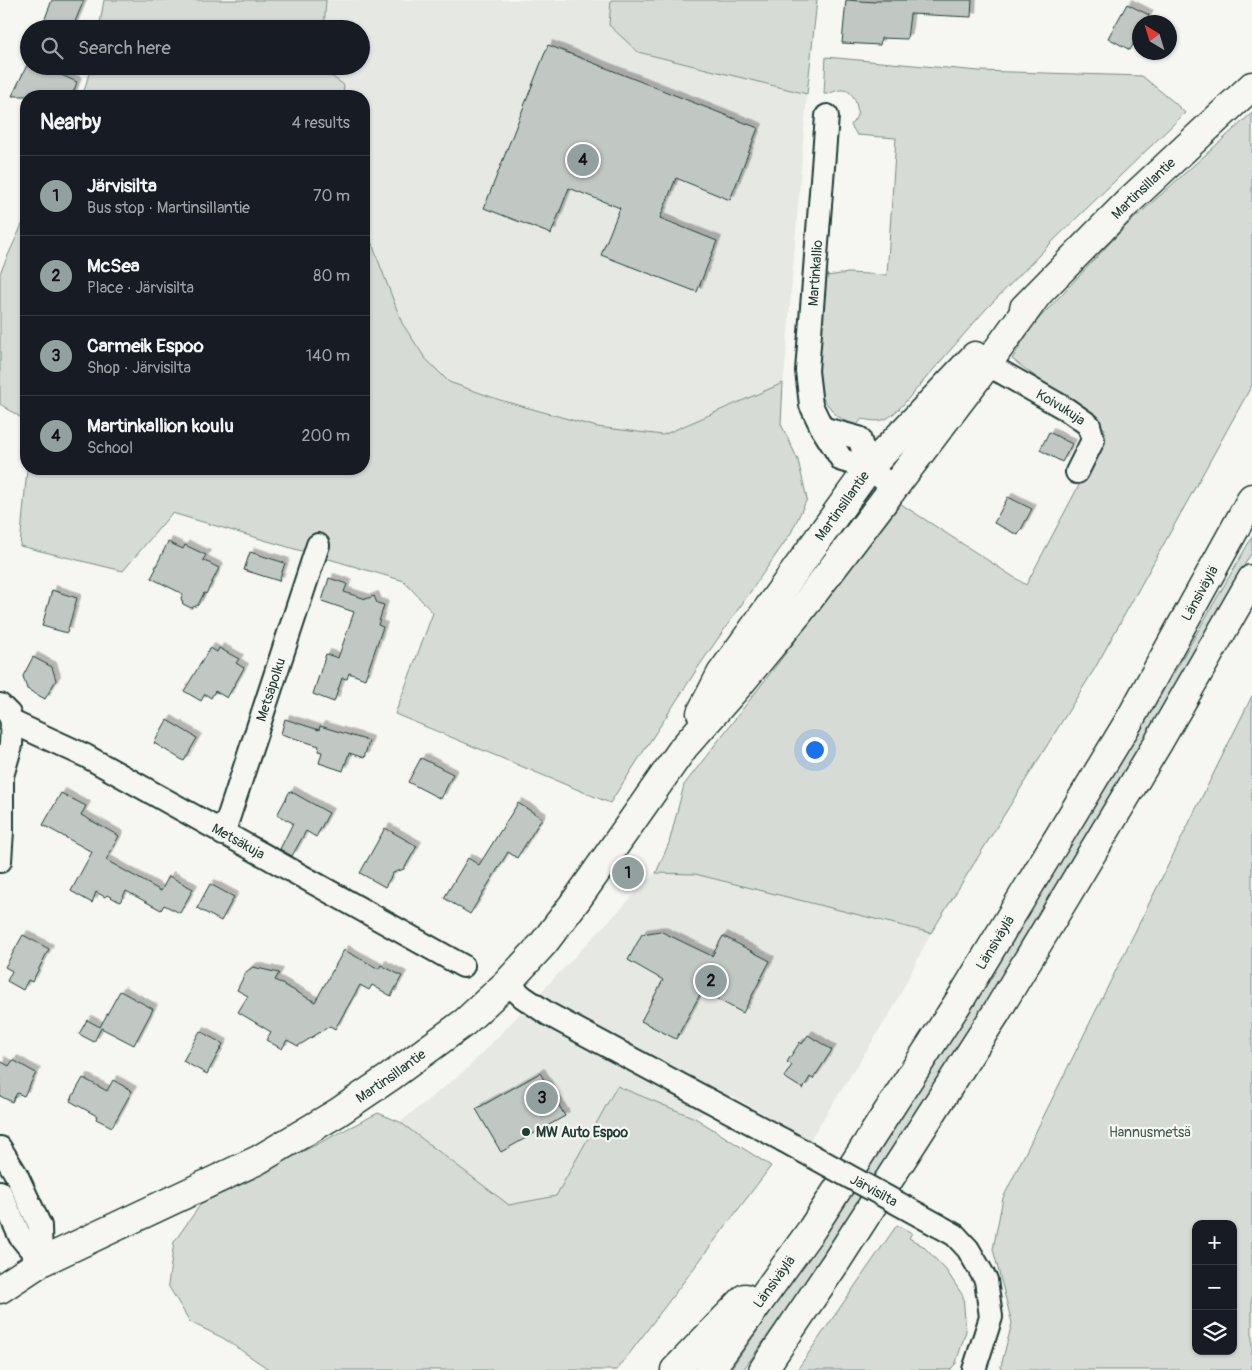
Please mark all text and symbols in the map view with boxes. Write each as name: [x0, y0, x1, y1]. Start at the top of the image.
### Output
north arrow: [1132, 15, 1177, 60]
search box: [20, 20, 370, 75]
icon: search: [38, 34, 66, 62]
text: Search here: [78, 36, 171, 60]
text: Nearby: [40, 109, 101, 136]
text: 4 results: [292, 113, 350, 133]
pin: 4: [567, 141, 599, 179]
street label: Martinsillantie: [1108, 154, 1179, 223]
text: Järvisilta: [87, 174, 157, 198]
text: 1: [53, 186, 59, 206]
text: 70 m: [313, 186, 350, 206]
text: Bus stop · Martinsillantie: [87, 198, 250, 218]
street label: Martinkallio: [805, 239, 826, 307]
text: McSea: [87, 254, 140, 278]
text: 2: [52, 266, 60, 286]
text: 80 m: [313, 266, 350, 286]
text: Place · Järvisilta: [87, 278, 194, 298]
text: Carmeik Espoo: [87, 334, 204, 358]
text: 3: [52, 346, 60, 366]
text: 140 m: [306, 346, 350, 366]
text: Shop · Järvisilta: [87, 358, 191, 378]
street label: Koivukuja: [1033, 386, 1089, 429]
text: Martinkallion koulu: [87, 414, 234, 438]
text: 4: [51, 426, 61, 446]
text: 200 m: [302, 426, 350, 446]
text: School: [87, 438, 133, 458]
street label: Martinsillantie: [812, 468, 873, 544]
street label: Länsiväylä: [1178, 563, 1222, 624]
street label: Metsäpolku: [253, 656, 289, 724]
your location: [802, 737, 828, 763]
street label: Metsäkuja: [209, 820, 268, 863]
pin: 1: [612, 854, 644, 892]
street label: Länsiväylä: [972, 912, 1018, 973]
pin: 2: [695, 962, 727, 1000]
street label: Martinsillantie: [353, 1046, 429, 1107]
pin: 3: [526, 1079, 558, 1117]
place label: MW Auto Espoo: [536, 1124, 629, 1141]
park label: Hannusmetsä: [1109, 1124, 1191, 1141]
marker: MW Auto Espoo: [520, 1126, 532, 1138]
street label: Järvisilta: [847, 1171, 900, 1211]
map controls: [1192, 1220, 1237, 1355]
button: +: [1192, 1220, 1237, 1265]
street label: Länsiväylä: [750, 1253, 799, 1311]
button: −: [1192, 1265, 1237, 1310]
button: layers: [1192, 1310, 1237, 1355]

